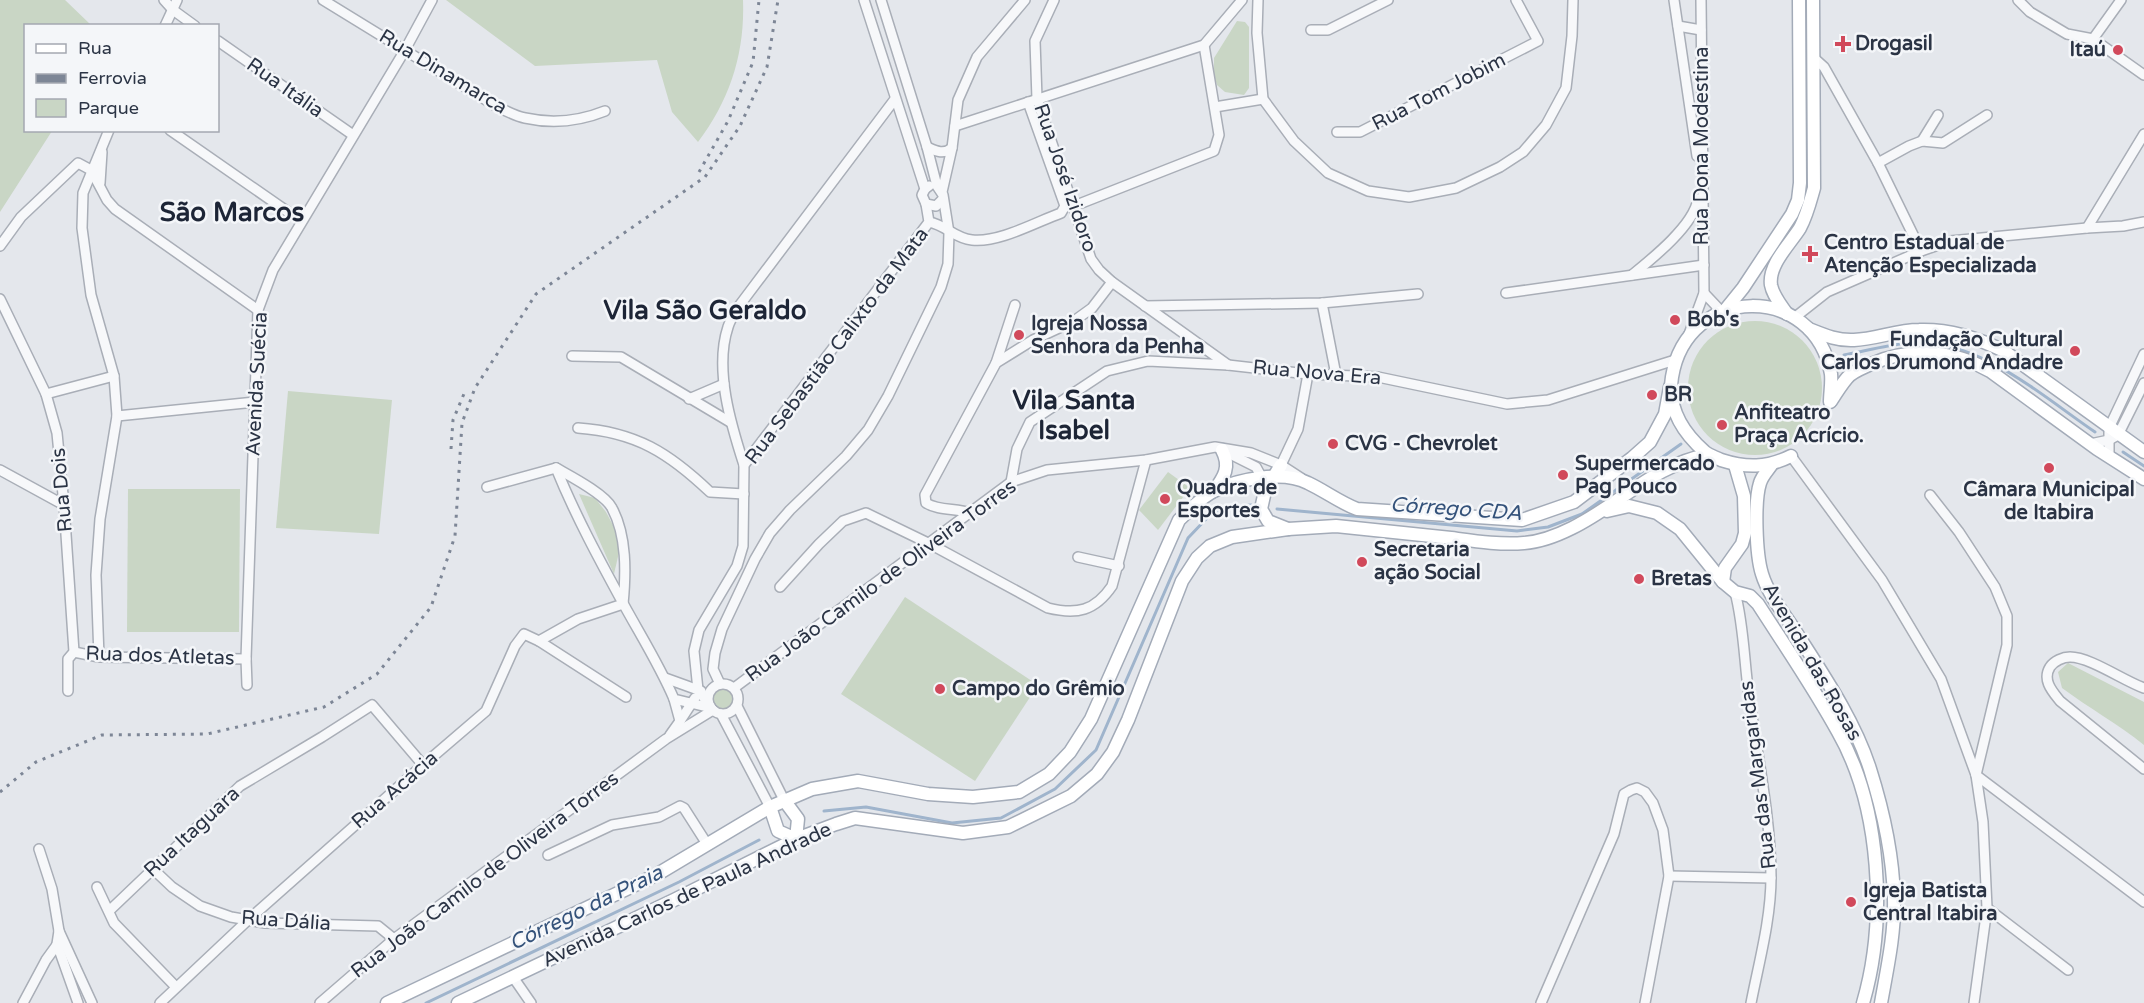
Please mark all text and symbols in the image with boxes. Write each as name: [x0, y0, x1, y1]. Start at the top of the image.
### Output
legend: [24, 24, 219, 132]
street label: Rua Dinamarca: [375, 24, 511, 120]
place label: Drogasil: [1855, 32, 1933, 56]
text: Rua: [78, 37, 112, 59]
marker: Drogasil: [1836, 37, 1850, 51]
place label: Itaú: [2070, 38, 2106, 62]
marker: Itaú: [2111, 43, 2125, 57]
street label: Rua Dona Modestina: [1690, 47, 1714, 245]
street label: Rua Tom Jobim: [1368, 48, 1510, 136]
street label: Rua Itália: [242, 53, 328, 123]
text: Ferrovia: [78, 67, 147, 89]
text: Parque: [78, 97, 139, 119]
street label: Rua José Izidoro: [1028, 101, 1102, 255]
district label: São Marcos: [160, 197, 304, 228]
street label: Rua Sebastião Calixto da Mata: [740, 223, 934, 469]
place label: Centro Estadual de Atenção Especializada: [1824, 231, 2037, 278]
marker: Centro Estadual de Atenção Especializada: [1801, 245, 1819, 263]
district label: Vila São Geraldo: [604, 295, 807, 326]
place label: Bob's: [1687, 308, 1740, 332]
street label: Avenida Suécia: [241, 311, 273, 457]
place label: Igreja Nossa Senhora da Penha: [1031, 312, 1204, 359]
marker: Bob's: [1668, 313, 1682, 327]
marker: Igreja Nossa Senhora da Penha: [1012, 328, 1026, 342]
place label: Fundação Cultural Carlos Drumond Andadre: [1821, 328, 2063, 375]
marker: Fundação Cultural Carlos Drumond Andadre: [2068, 344, 2082, 358]
street label: Rua Nova Era: [1252, 355, 1382, 391]
place label: BR: [1664, 383, 1692, 407]
district label: Vila Santa Isabel: [1013, 385, 1135, 446]
marker: BR: [1645, 388, 1659, 402]
place label: Anfiteatro Praça Acrício.: [1734, 401, 1864, 448]
marker: Anfiteatro Praça Acrício.: [1715, 418, 1729, 432]
place label: CVG - Chevrolet: [1345, 432, 1498, 456]
marker: CVG - Chevrolet: [1326, 437, 1340, 451]
street label: Rua Dois: [46, 447, 78, 533]
place label: Supermercado Pag Pouco: [1575, 452, 1715, 499]
marker: Câmara Municipal de Itabira: [2042, 461, 2056, 475]
marker: Supermercado Pag Pouco: [1556, 468, 1570, 482]
street label: Rua João Camilo de Oliveira Torres: [741, 475, 1021, 687]
place label: Quadra de Esportes: [1177, 476, 1277, 523]
place label: Câmara Municipal de Itabira: [1963, 478, 2135, 525]
marker: Quadra de Esportes: [1158, 492, 1172, 506]
water label: Córrego CDA: [1389, 492, 1523, 526]
place label: Secretaria ação Social: [1374, 538, 1481, 585]
marker: Secretaria ação Social: [1355, 555, 1369, 569]
place label: Bretas: [1651, 567, 1712, 591]
marker: Bretas: [1632, 572, 1646, 586]
street label: Avenida das Rosas: [1757, 579, 1867, 745]
street label: Rua dos Atletas: [85, 641, 235, 671]
place label: Campo do Grêmio: [952, 677, 1125, 701]
street label: Rua das Margaridas: [1735, 680, 1781, 870]
marker: Campo do Grêmio: [933, 682, 947, 696]
street label: Rua Acácia: [347, 746, 443, 834]
street label: Rua João Camilo de Oliveira Torres: [346, 766, 624, 984]
street label: Rua Itaguara: [139, 782, 245, 882]
street label: Avenida Carlos de Paula Andrade: [539, 817, 835, 973]
water label: Córrego da Praia: [505, 860, 668, 956]
place label: Igreja Batista Central Itabira: [1863, 879, 1997, 926]
marker: Igreja Batista Central Itabira: [1844, 895, 1858, 909]
street label: Rua Dália: [240, 906, 332, 936]

